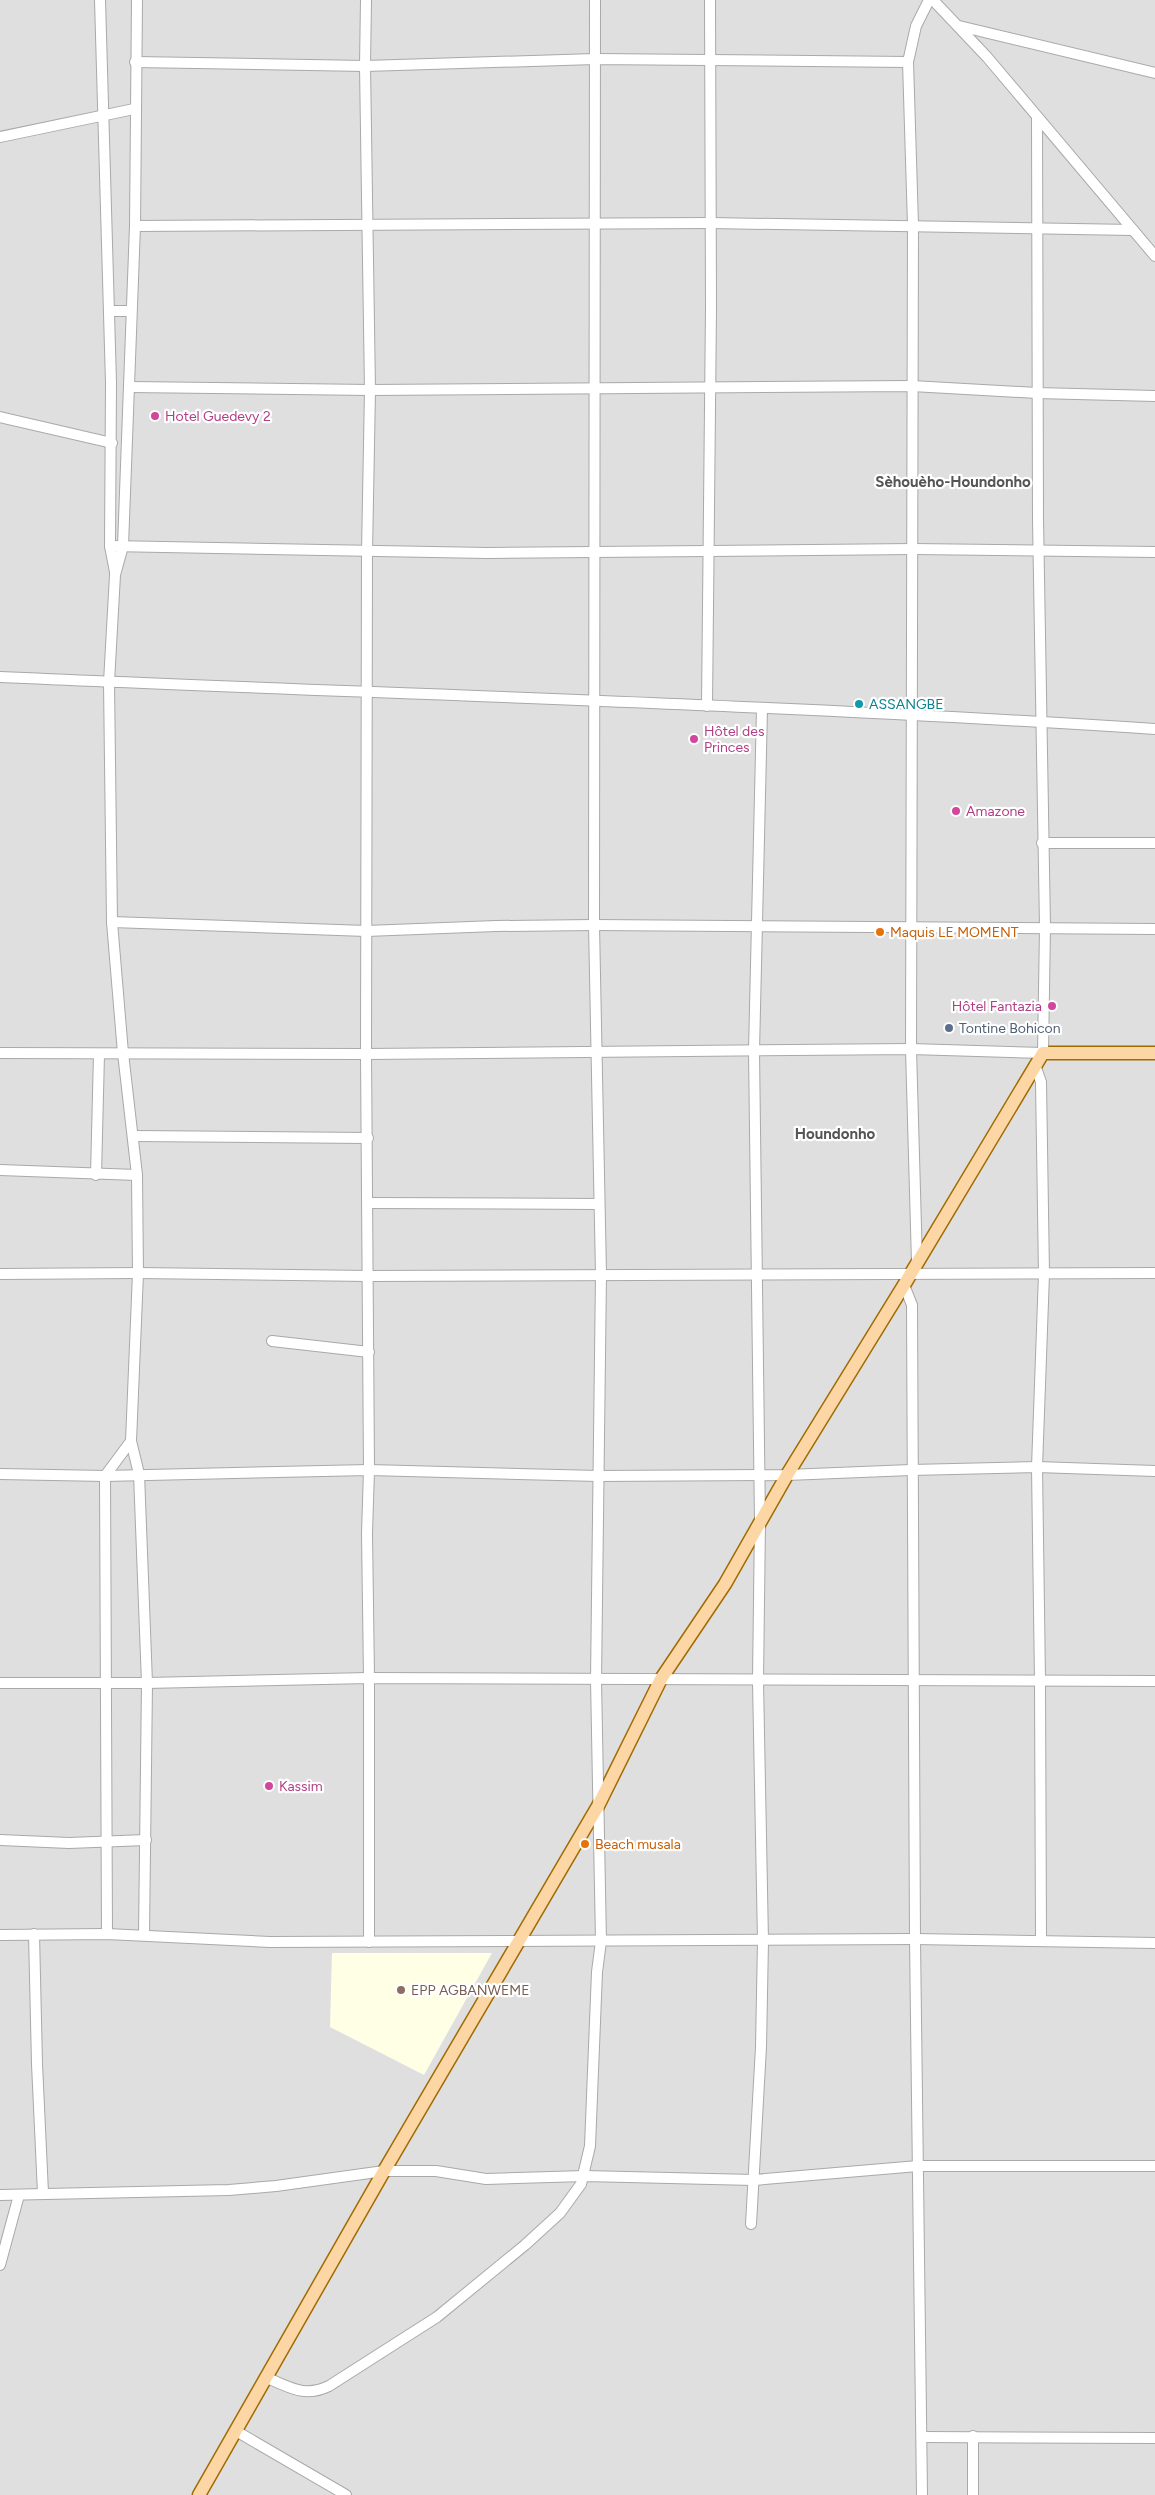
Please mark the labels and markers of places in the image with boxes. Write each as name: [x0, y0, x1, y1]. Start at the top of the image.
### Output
place label: Hotel Guedevy 2: [165, 408, 271, 425]
marker: Hotel Guedevy 2: [149, 410, 161, 422]
place label: ASSANGBE: [869, 696, 943, 713]
marker: ASSANGBE: [853, 698, 865, 710]
place label: Hôtel des Princes: [704, 723, 764, 756]
marker: Hôtel des Princes: [688, 733, 700, 745]
place label: Amazone: [966, 803, 1025, 820]
marker: Amazone: [950, 805, 962, 817]
place label: Maquis LE MOMENT: [890, 924, 1019, 941]
marker: Maquis LE MOMENT: [874, 926, 886, 938]
place label: Hôtel Fantazia: [952, 998, 1042, 1015]
marker: Hôtel Fantazia: [1046, 1000, 1058, 1012]
place label: Tontine Bohicon: [959, 1020, 1061, 1037]
marker: Tontine Bohicon: [943, 1022, 955, 1034]
place label: Kassim: [279, 1778, 323, 1795]
marker: Kassim: [263, 1780, 275, 1792]
place label: Beach musala: [595, 1836, 681, 1853]
marker: Beach musala: [579, 1838, 591, 1850]
place label: EPP AGBANWEME: [411, 1982, 529, 1999]
marker: EPP AGBANWEME: [395, 1984, 407, 1996]

